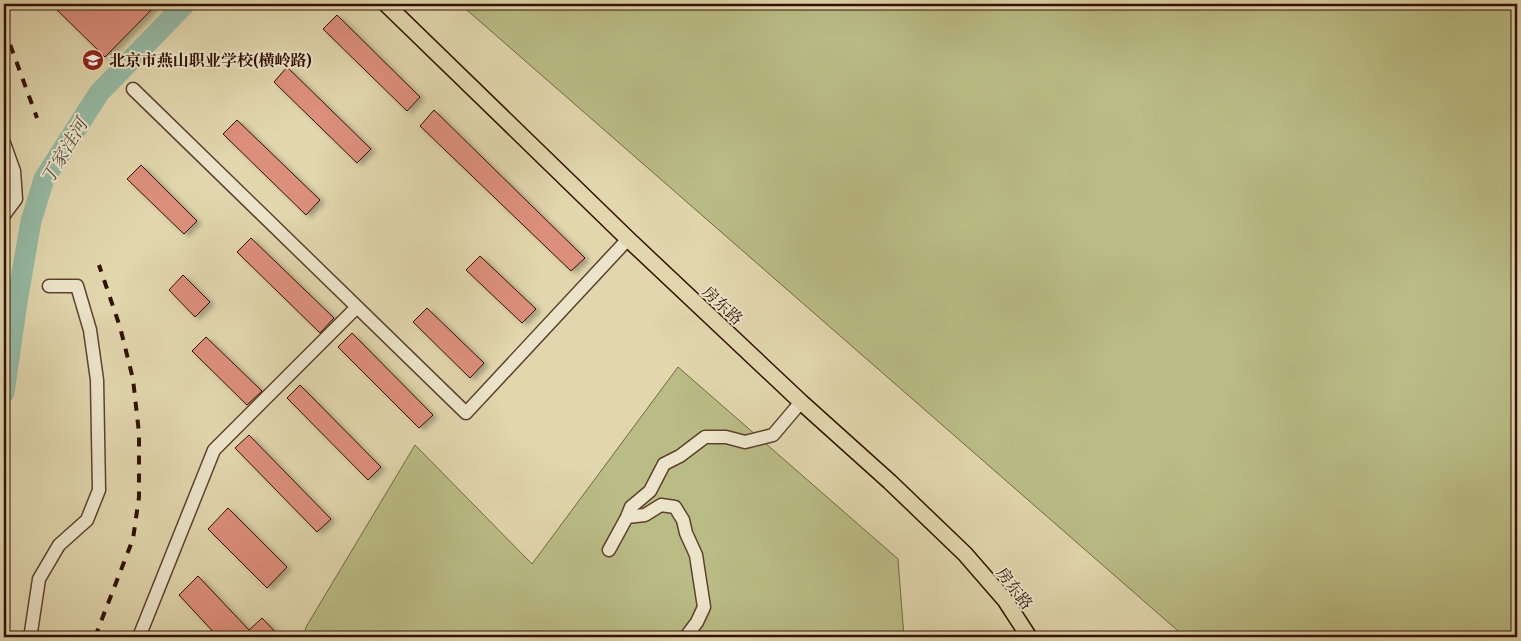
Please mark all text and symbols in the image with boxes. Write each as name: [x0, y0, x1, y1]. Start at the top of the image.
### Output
school or university icon: 北京市燕山职业学校(横岭路): [81, 48, 105, 72]
place label: 北京市燕山职业学校(横岭路): [109, 48, 312, 72]
water label: 丁家洼河: [34, 111, 96, 189]
street label: 房东路: [697, 280, 749, 330]
street label: 房东路: [991, 562, 1039, 614]

